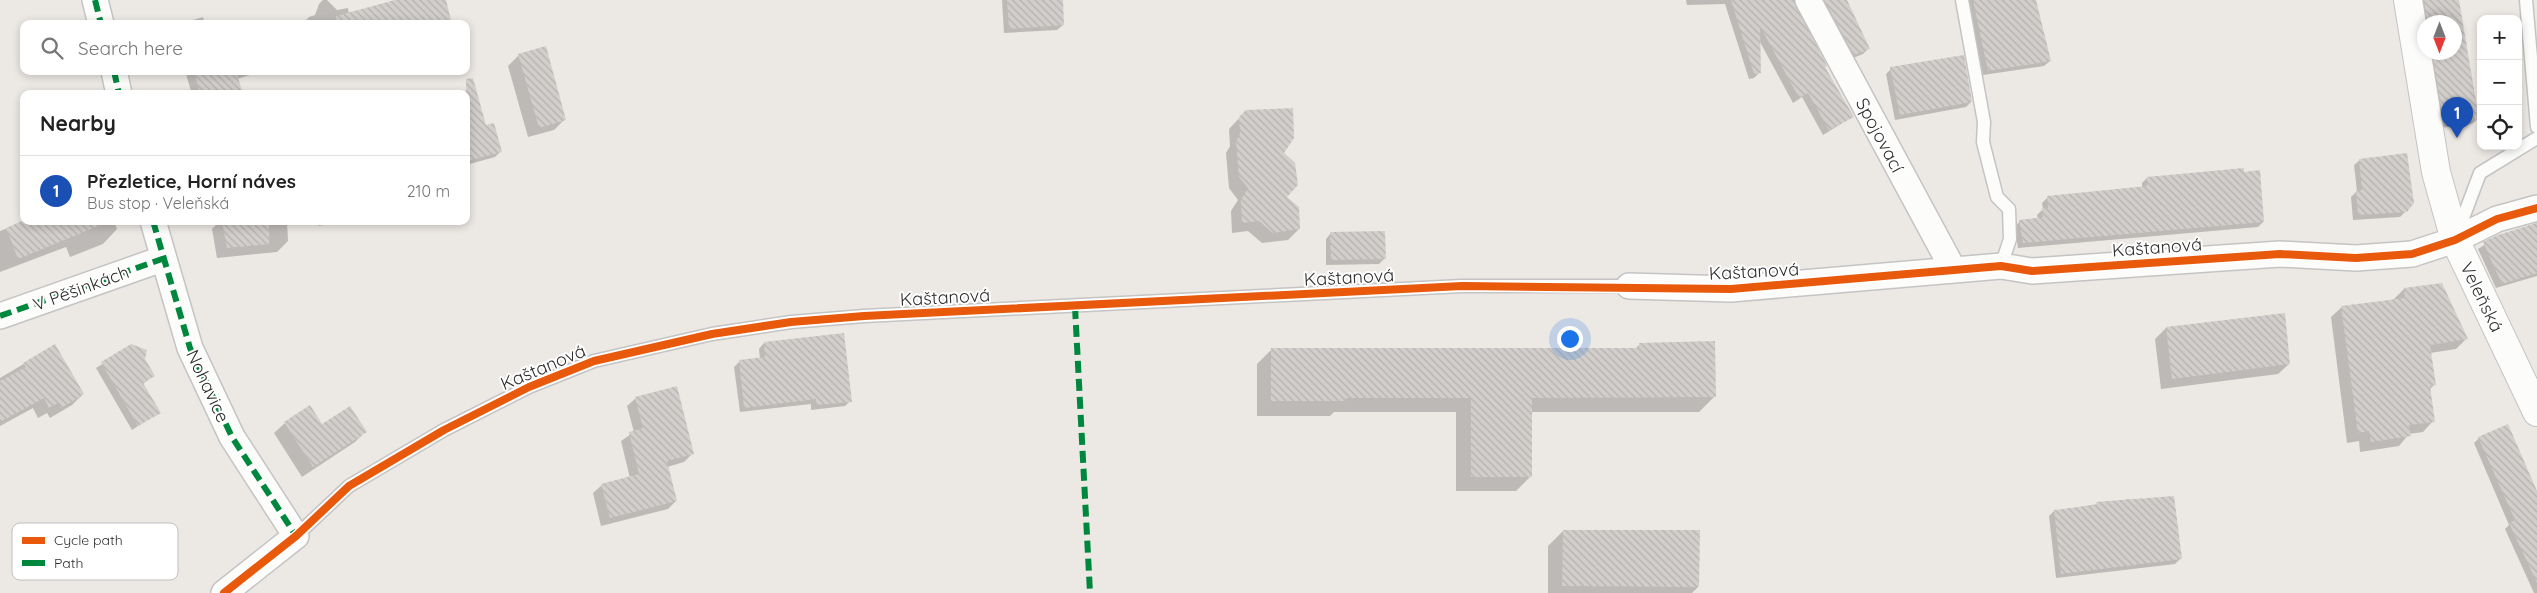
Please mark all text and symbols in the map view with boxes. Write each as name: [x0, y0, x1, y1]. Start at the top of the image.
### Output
north arrow: [2417, 15, 2462, 60]
map controls: [2477, 15, 2522, 150]
button: +: [2477, 15, 2522, 60]
search box: [20, 20, 470, 75]
icon: search: [38, 34, 66, 62]
text: Search here: [78, 36, 183, 60]
button: −: [2477, 60, 2522, 105]
street label: Spojovací: [1851, 94, 1909, 176]
pin: 1: [2441, 97, 2473, 138]
button: locate: [2477, 105, 2522, 150]
text: Nearby: [40, 110, 116, 136]
text: Přezletice, Horní náves: [87, 169, 296, 193]
text: 1: [53, 181, 59, 201]
text: 210 m: [407, 181, 450, 201]
text: Bus stop · Veleňská: [87, 193, 229, 213]
street label: Kaštanová: [2111, 232, 2203, 262]
street label: Kaštanová: [1708, 257, 1800, 285]
street label: Veleňská: [2455, 258, 2509, 336]
street label: V Pěšinkách: [30, 260, 132, 316]
street label: Kaštanová: [1303, 263, 1395, 291]
street label: Kaštanová: [899, 283, 991, 311]
your location: [1557, 326, 1583, 352]
street label: Kaštanová: [497, 339, 589, 395]
street label: Nohavice: [181, 346, 235, 426]
legend: [12, 523, 178, 580]
text: Cycle path: [54, 531, 123, 549]
text: Path: [54, 554, 83, 572]

